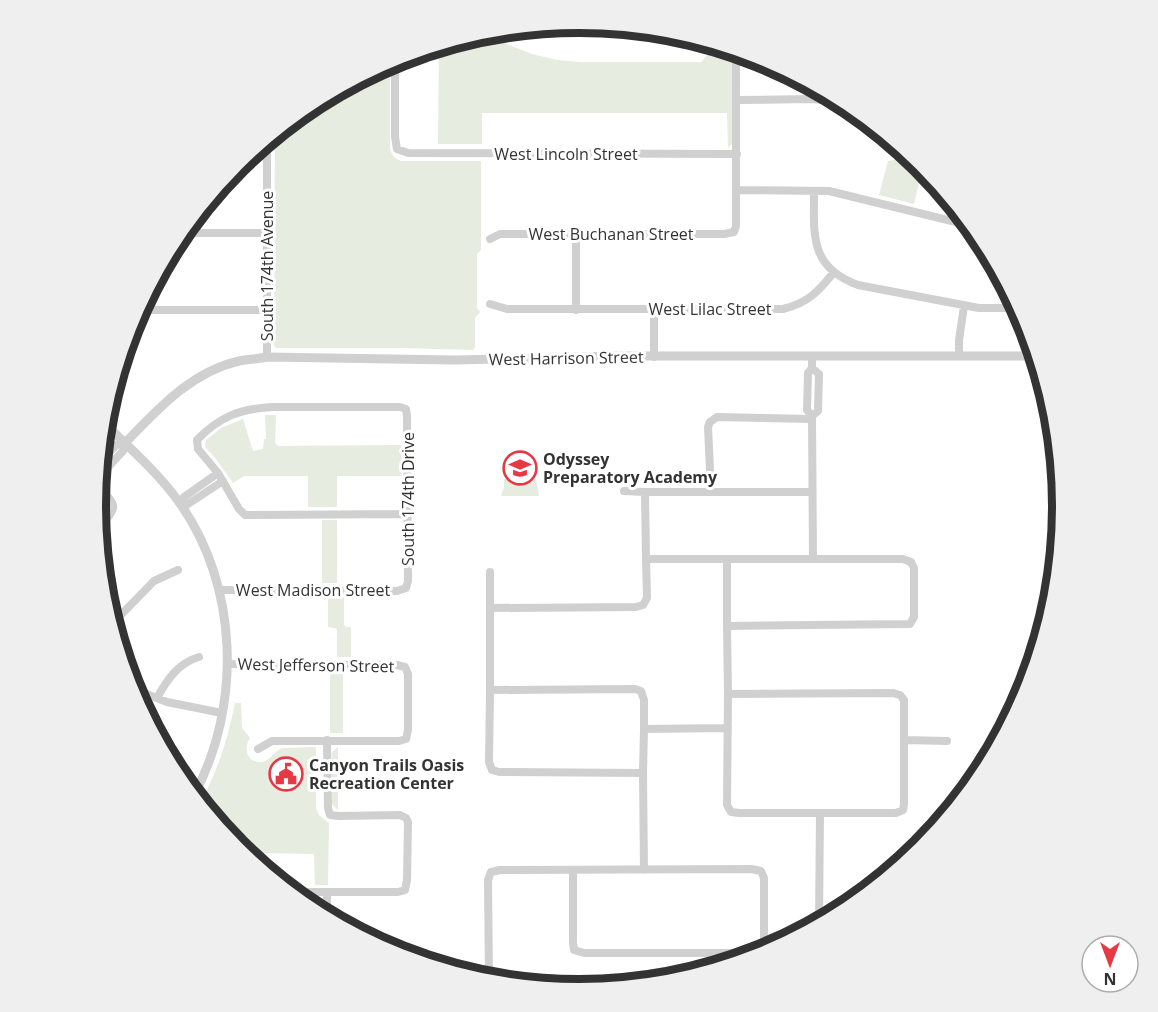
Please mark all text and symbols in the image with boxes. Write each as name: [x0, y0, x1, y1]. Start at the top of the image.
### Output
street label: West Lincoln Street: [494, 143, 638, 165]
street label: South 174th Avenue: [256, 191, 278, 341]
street label: West Buchanan Street: [528, 223, 694, 245]
street label: West Lilac Street: [648, 298, 772, 320]
street label: West Harrison Street: [488, 346, 644, 370]
street label: South 174th Drive: [397, 432, 419, 566]
place label: Odyssey Preparatory Academy: [543, 448, 718, 488]
school or university icon: Odyssey Preparatory Academy: [502, 450, 538, 486]
street label: West Madison Street: [236, 579, 390, 601]
street label: West Jefferson Street: [237, 653, 395, 677]
place label: Canyon Trails Oasis Recreation Center: [309, 754, 464, 794]
public building icon: Canyon Trails Oasis Recreation Center: [268, 756, 304, 792]
north arrow: [1080, 934, 1140, 994]
text: N: [1103, 968, 1117, 990]

